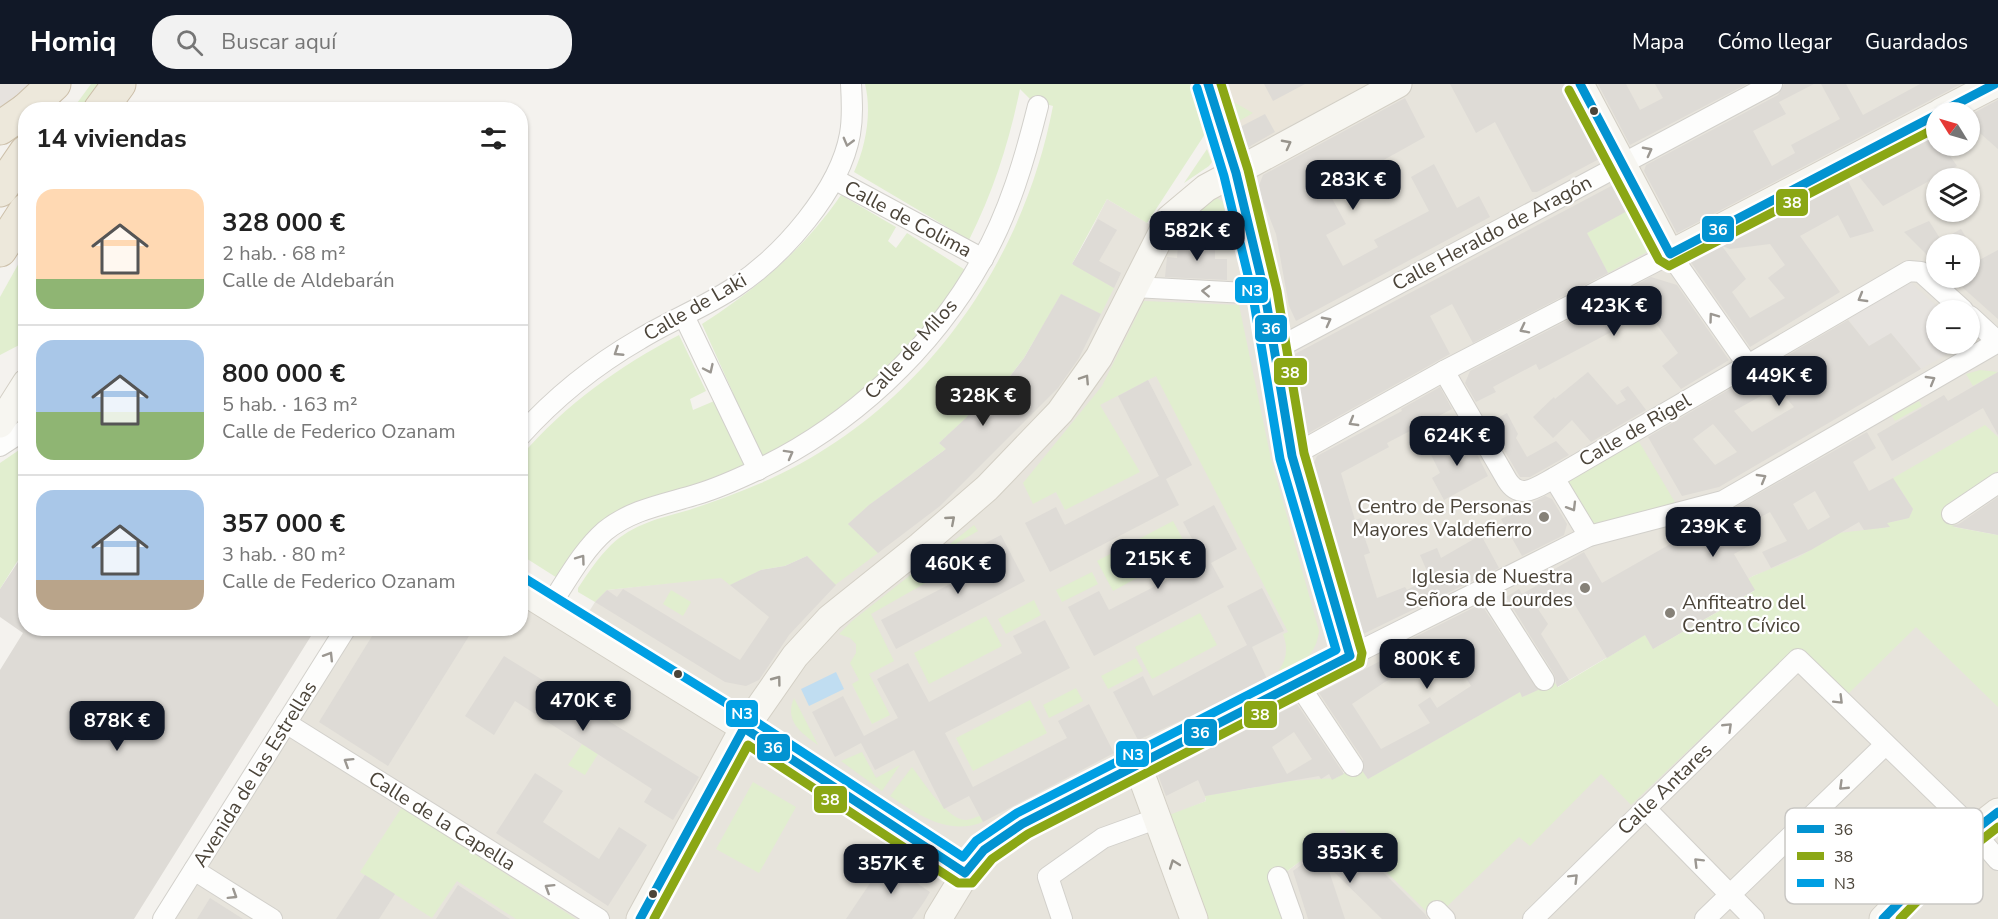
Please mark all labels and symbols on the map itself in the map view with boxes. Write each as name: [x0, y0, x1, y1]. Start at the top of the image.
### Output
north arrow: [1926, 102, 1980, 156]
unlabelled marker: [1588, 105, 1600, 117]
one-way arrow: [843, 136, 855, 147]
one-way arrow: [1280, 140, 1291, 151]
one-way arrow: [1642, 147, 1652, 158]
pin: 283K €: [1304, 160, 1402, 211]
street label: Calle Heraldo de Aragón: [1387, 169, 1597, 297]
street label: Calle de Colima: [839, 174, 977, 264]
line badge: 38: [1775, 188, 1809, 217]
text: 38: [1782, 192, 1802, 214]
pin: 582K €: [1148, 211, 1246, 262]
line badge: 36: [1701, 215, 1735, 243]
text: 36: [1708, 219, 1728, 241]
street label: Calle de Laki: [639, 267, 751, 347]
line badge: N3: [1234, 276, 1269, 304]
text: N3: [1241, 280, 1263, 302]
one-way arrow: [1202, 285, 1211, 298]
pin: 423K €: [1565, 286, 1663, 337]
one-way arrow: [1858, 291, 1868, 302]
street label: Calle de Milos: [858, 293, 964, 405]
one-way arrow: [1709, 312, 1720, 323]
line badge: 36: [1254, 314, 1288, 343]
one-way arrow: [1321, 317, 1331, 328]
text: 36: [1261, 318, 1281, 340]
one-way arrow: [1520, 322, 1531, 333]
one-way arrow: [614, 345, 625, 356]
pin: 449K €: [1730, 356, 1828, 407]
line badge: 38: [1273, 357, 1308, 386]
one-way arrow: [702, 362, 714, 373]
text: 38: [1280, 362, 1300, 384]
one-way arrow: [1078, 375, 1089, 386]
pin: 328K €: [934, 376, 1032, 427]
one-way arrow: [1925, 376, 1935, 388]
street label: Calle de Rigel: [1574, 387, 1696, 473]
one-way arrow: [1349, 415, 1359, 427]
pin: 624K €: [1408, 416, 1506, 467]
one-way arrow: [783, 449, 793, 461]
one-way arrow: [1756, 474, 1767, 485]
place label: Centro de Personas Mayores Valdefierro: [1352, 493, 1532, 543]
one-way arrow: [1564, 501, 1576, 511]
pin: 239K €: [1664, 507, 1762, 558]
marker: Centro de Personas Mayores Valdefierro: [1537, 510, 1551, 524]
one-way arrow: [944, 516, 955, 527]
pin: 215K €: [1109, 539, 1207, 590]
pin: 460K €: [909, 544, 1007, 595]
one-way arrow: [574, 554, 585, 565]
place label: Iglesia de Nuestra Señora de Lourdes: [1405, 563, 1573, 613]
marker: Iglesia de Nuestra Señora de Lourdes: [1578, 581, 1592, 595]
place label: Anfiteatro del Centro Cívico: [1682, 589, 1806, 639]
marker: Anfiteatro del Centro Cívico: [1663, 606, 1677, 620]
pin: 800K €: [1378, 639, 1476, 690]
one-way arrow: [321, 652, 333, 662]
unlabelled marker: [672, 668, 684, 680]
one-way arrow: [770, 675, 781, 686]
street label: Avenida de las Estrellas: [187, 676, 323, 872]
pin: 470K €: [534, 681, 632, 732]
one-way arrow: [1832, 692, 1843, 703]
line badge: N3: [725, 699, 759, 728]
line badge: 38: [1243, 700, 1278, 729]
pin: 878K €: [68, 701, 166, 752]
text: N3: [731, 703, 753, 725]
text: 38: [1250, 704, 1270, 726]
line badge: 36: [1183, 718, 1218, 747]
text: 36: [1190, 722, 1210, 744]
one-way arrow: [1721, 723, 1732, 734]
line badge: 36: [756, 733, 791, 762]
text: 36: [763, 737, 783, 759]
street label: Calle Antares: [1612, 737, 1718, 841]
line badge: N3: [1115, 740, 1150, 768]
text: N3: [1122, 744, 1144, 766]
one-way arrow: [344, 759, 355, 770]
street label: Calle de la Capella: [363, 765, 521, 877]
one-way arrow: [1840, 778, 1851, 789]
line badge: 38: [813, 785, 848, 814]
text: 38: [820, 789, 840, 811]
legend: [1785, 808, 1983, 904]
text: 36: [1834, 819, 1853, 841]
pin: 353K €: [1301, 833, 1399, 884]
pin: 357K €: [842, 844, 940, 895]
text: 38: [1834, 846, 1853, 868]
one-way arrow: [1169, 859, 1182, 870]
one-way arrow: [1694, 859, 1705, 869]
text: N3: [1834, 873, 1855, 895]
one-way arrow: [1568, 874, 1578, 885]
one-way arrow: [545, 884, 556, 895]
one-way arrow: [227, 887, 237, 899]
unlabelled marker: [647, 888, 659, 900]

